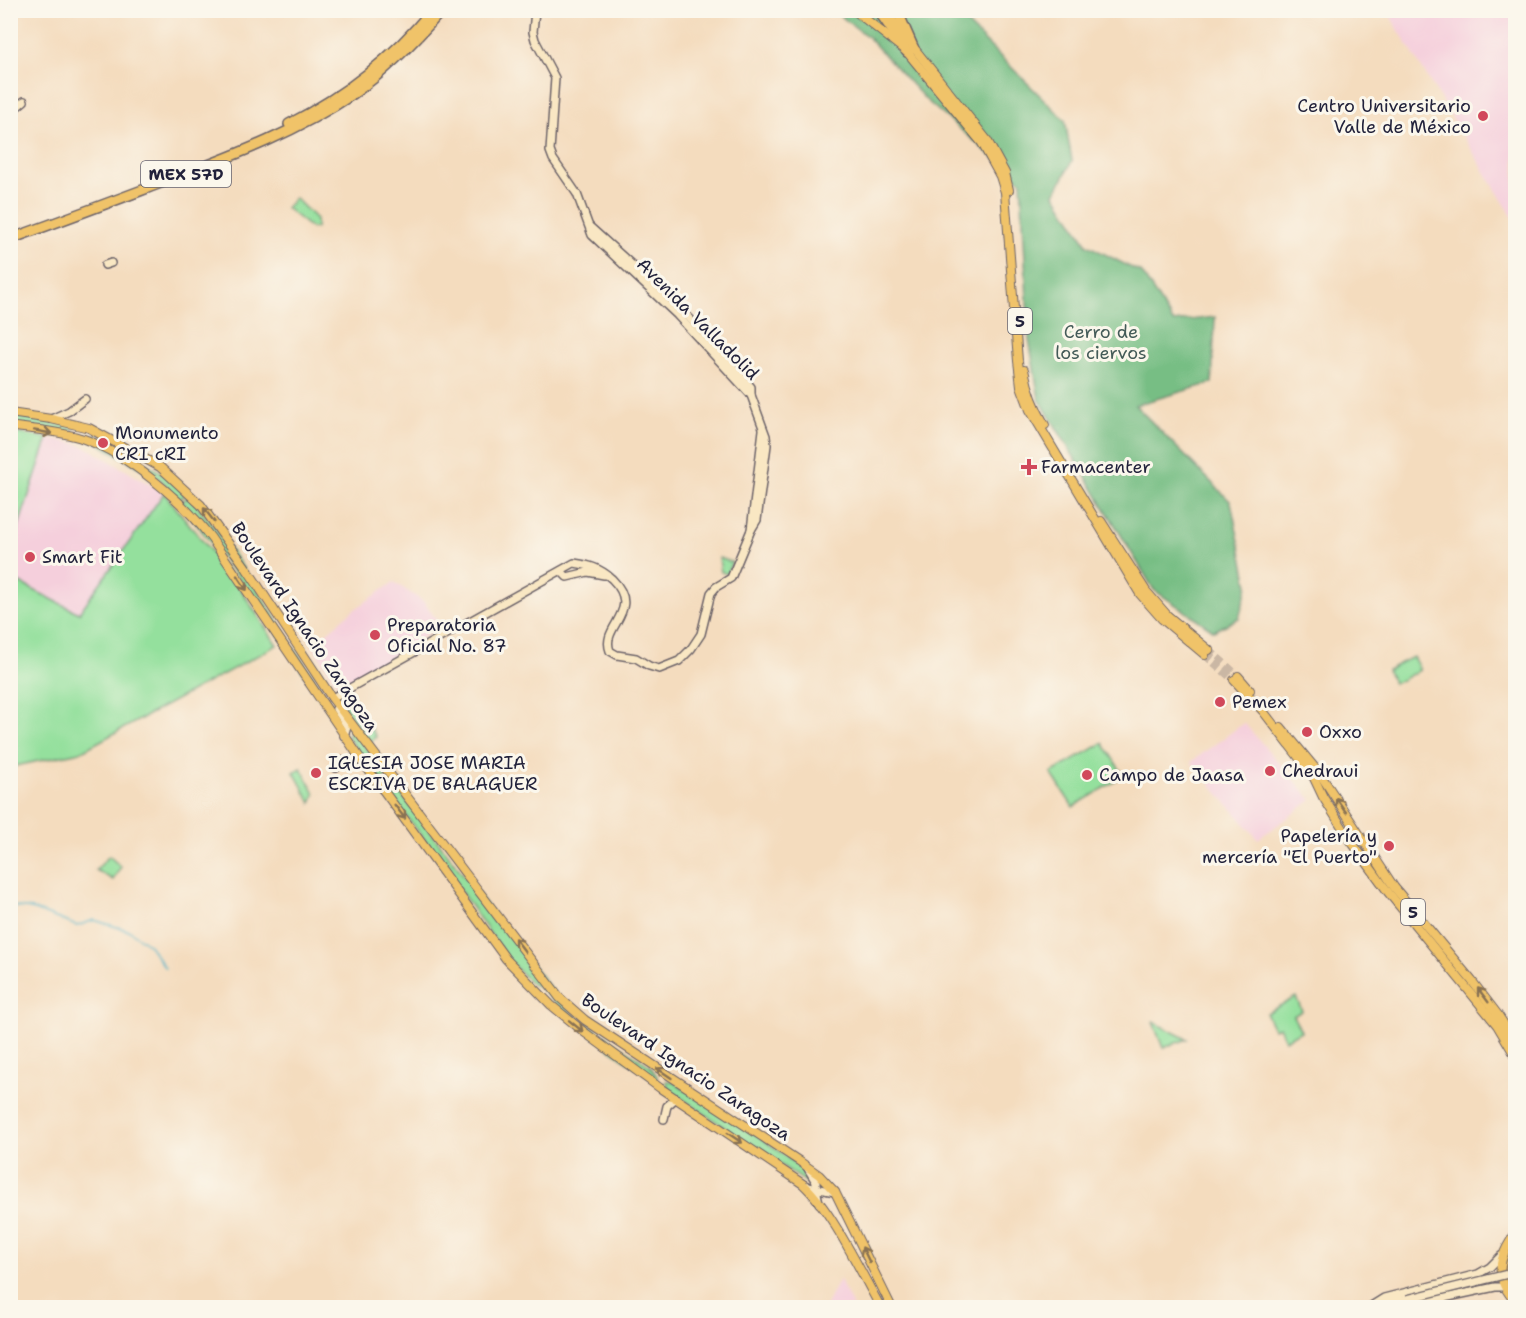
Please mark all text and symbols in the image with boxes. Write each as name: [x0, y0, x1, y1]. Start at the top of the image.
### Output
place label: Centro Universitario Valle de México: [1297, 94, 1471, 139]
marker: Centro Universitario Valle de México: [1476, 109, 1490, 123]
road number: MEX 57D: [141, 161, 231, 187]
street label: Avenida Valladolid: [632, 253, 764, 385]
road number: 5: [1008, 308, 1032, 334]
park label: Cerro de los ciervos: [1055, 320, 1147, 365]
place label: Monumento CRI cRI: [115, 421, 219, 466]
one-way arrow: [32, 426, 52, 437]
marker: Monumento CRI cRI: [96, 436, 110, 450]
place label: Farmacenter: [1041, 455, 1151, 479]
marker: Farmacenter: [1022, 460, 1036, 474]
one-way arrow: [202, 508, 215, 524]
street label: Boulevard Ignacio Zaragoza: [226, 518, 384, 736]
place label: Smart Fit: [42, 545, 123, 569]
marker: Smart Fit: [23, 550, 37, 564]
one-way arrow: [236, 574, 248, 591]
place label: Preparatoria Oficial No. 87: [387, 613, 507, 658]
marker: Preparatoria Oficial No. 87: [368, 628, 382, 642]
place label: Pemex: [1232, 690, 1287, 714]
marker: Pemex: [1213, 695, 1227, 709]
place label: Oxxo: [1319, 720, 1362, 744]
marker: Oxxo: [1300, 725, 1314, 739]
place label: IGLESIA JOSE MARIA ESCRIVA DE BALAGUER: [328, 751, 537, 796]
place label: Chedraui: [1282, 759, 1359, 783]
place label: Campo de Jaasa: [1099, 763, 1244, 787]
marker: Chedraui: [1263, 764, 1277, 778]
marker: IGLESIA JOSE MARIA ESCRIVA DE BALAGUER: [309, 766, 323, 780]
marker: Campo de Jaasa: [1080, 768, 1094, 782]
one-way arrow: [1335, 798, 1347, 814]
one-way arrow: [394, 804, 407, 820]
place label: Papelería y mercería "El Puerto": [1202, 824, 1377, 869]
marker: Papelería y mercería "El Puerto": [1382, 839, 1396, 853]
road number: 5: [1401, 899, 1425, 925]
one-way arrow: [513, 938, 526, 954]
one-way arrow: [1476, 987, 1489, 1003]
street label: Boulevard Ignacio Zaragoza: [577, 988, 795, 1146]
one-way arrow: [568, 1019, 584, 1032]
one-way arrow: [657, 1067, 673, 1079]
one-way arrow: [727, 1131, 744, 1144]
one-way arrow: [860, 1246, 872, 1264]

